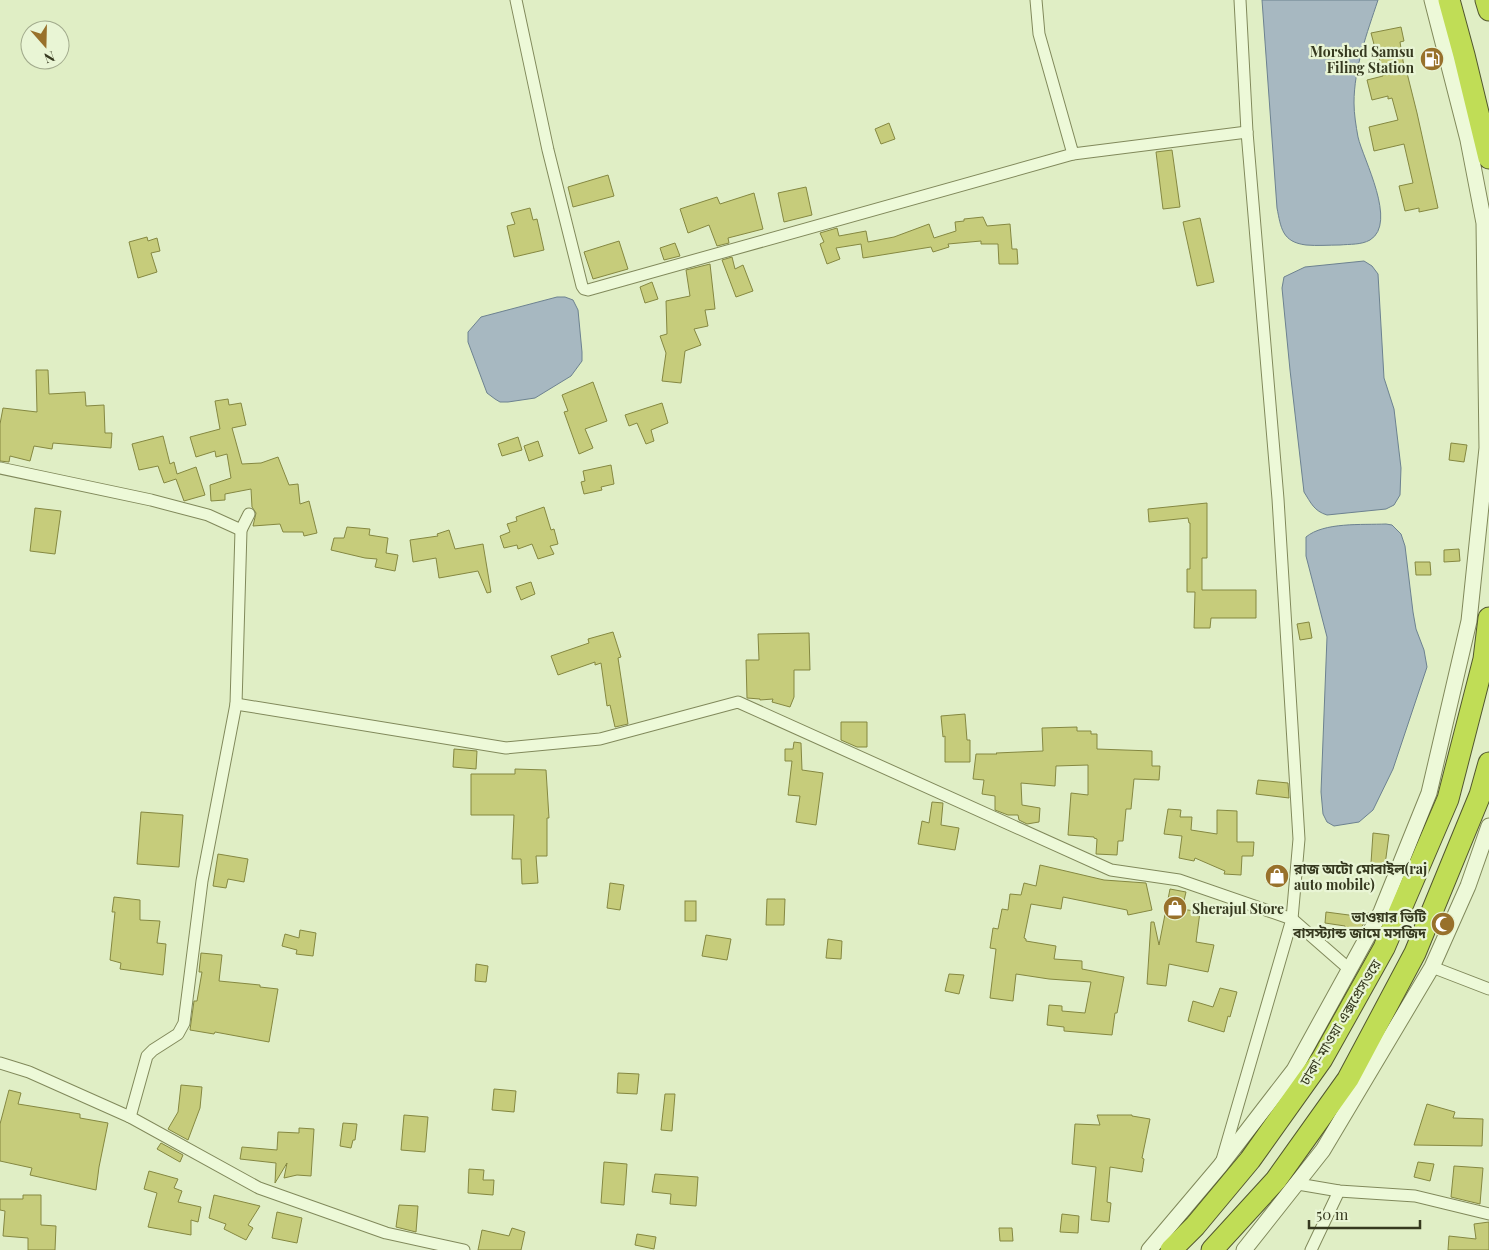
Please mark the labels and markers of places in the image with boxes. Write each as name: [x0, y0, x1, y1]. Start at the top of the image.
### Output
place label: Morshed Samsu Filing Station: [1310, 42, 1415, 77]
fuel station icon: Morshed Samsu Filing Station: [1419, 46, 1445, 72]
place label: রাজ অটো মোবাইল(raj auto mobile): [1293, 859, 1427, 894]
shop icon: রাজ অটো মোবাইল(raj auto mobile): [1264, 863, 1290, 889]
shop icon: Sherajul Store: [1162, 895, 1188, 921]
place label: Sherajul Store: [1192, 899, 1284, 918]
place label: ভাওয়ার ভিটি বাসস্ট্যান্ড জামে মসজিদ: [1292, 907, 1427, 942]
mosque icon: ভাওয়ার ভিটি বাসস্ট্যান্ড জামে মসজিদ: [1430, 911, 1456, 937]

